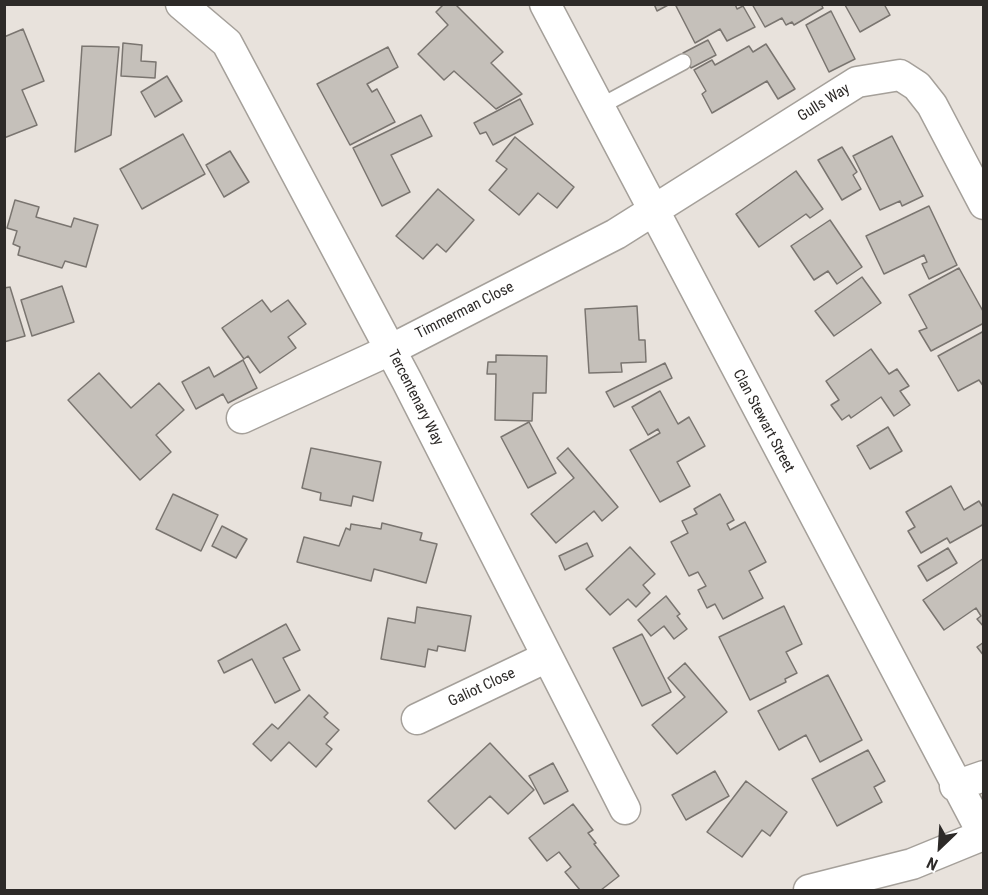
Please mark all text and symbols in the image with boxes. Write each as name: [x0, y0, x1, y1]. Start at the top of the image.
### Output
street label: Gulls Way: [795, 80, 853, 126]
street label: Timmerman Close: [413, 278, 517, 344]
street label: Tercentenary Way: [383, 347, 447, 449]
street label: Clan Stewart Street: [728, 366, 798, 476]
street label: Galiot Close: [446, 665, 518, 711]
north arrow: [910, 817, 970, 877]
text: N: [924, 853, 941, 874]

